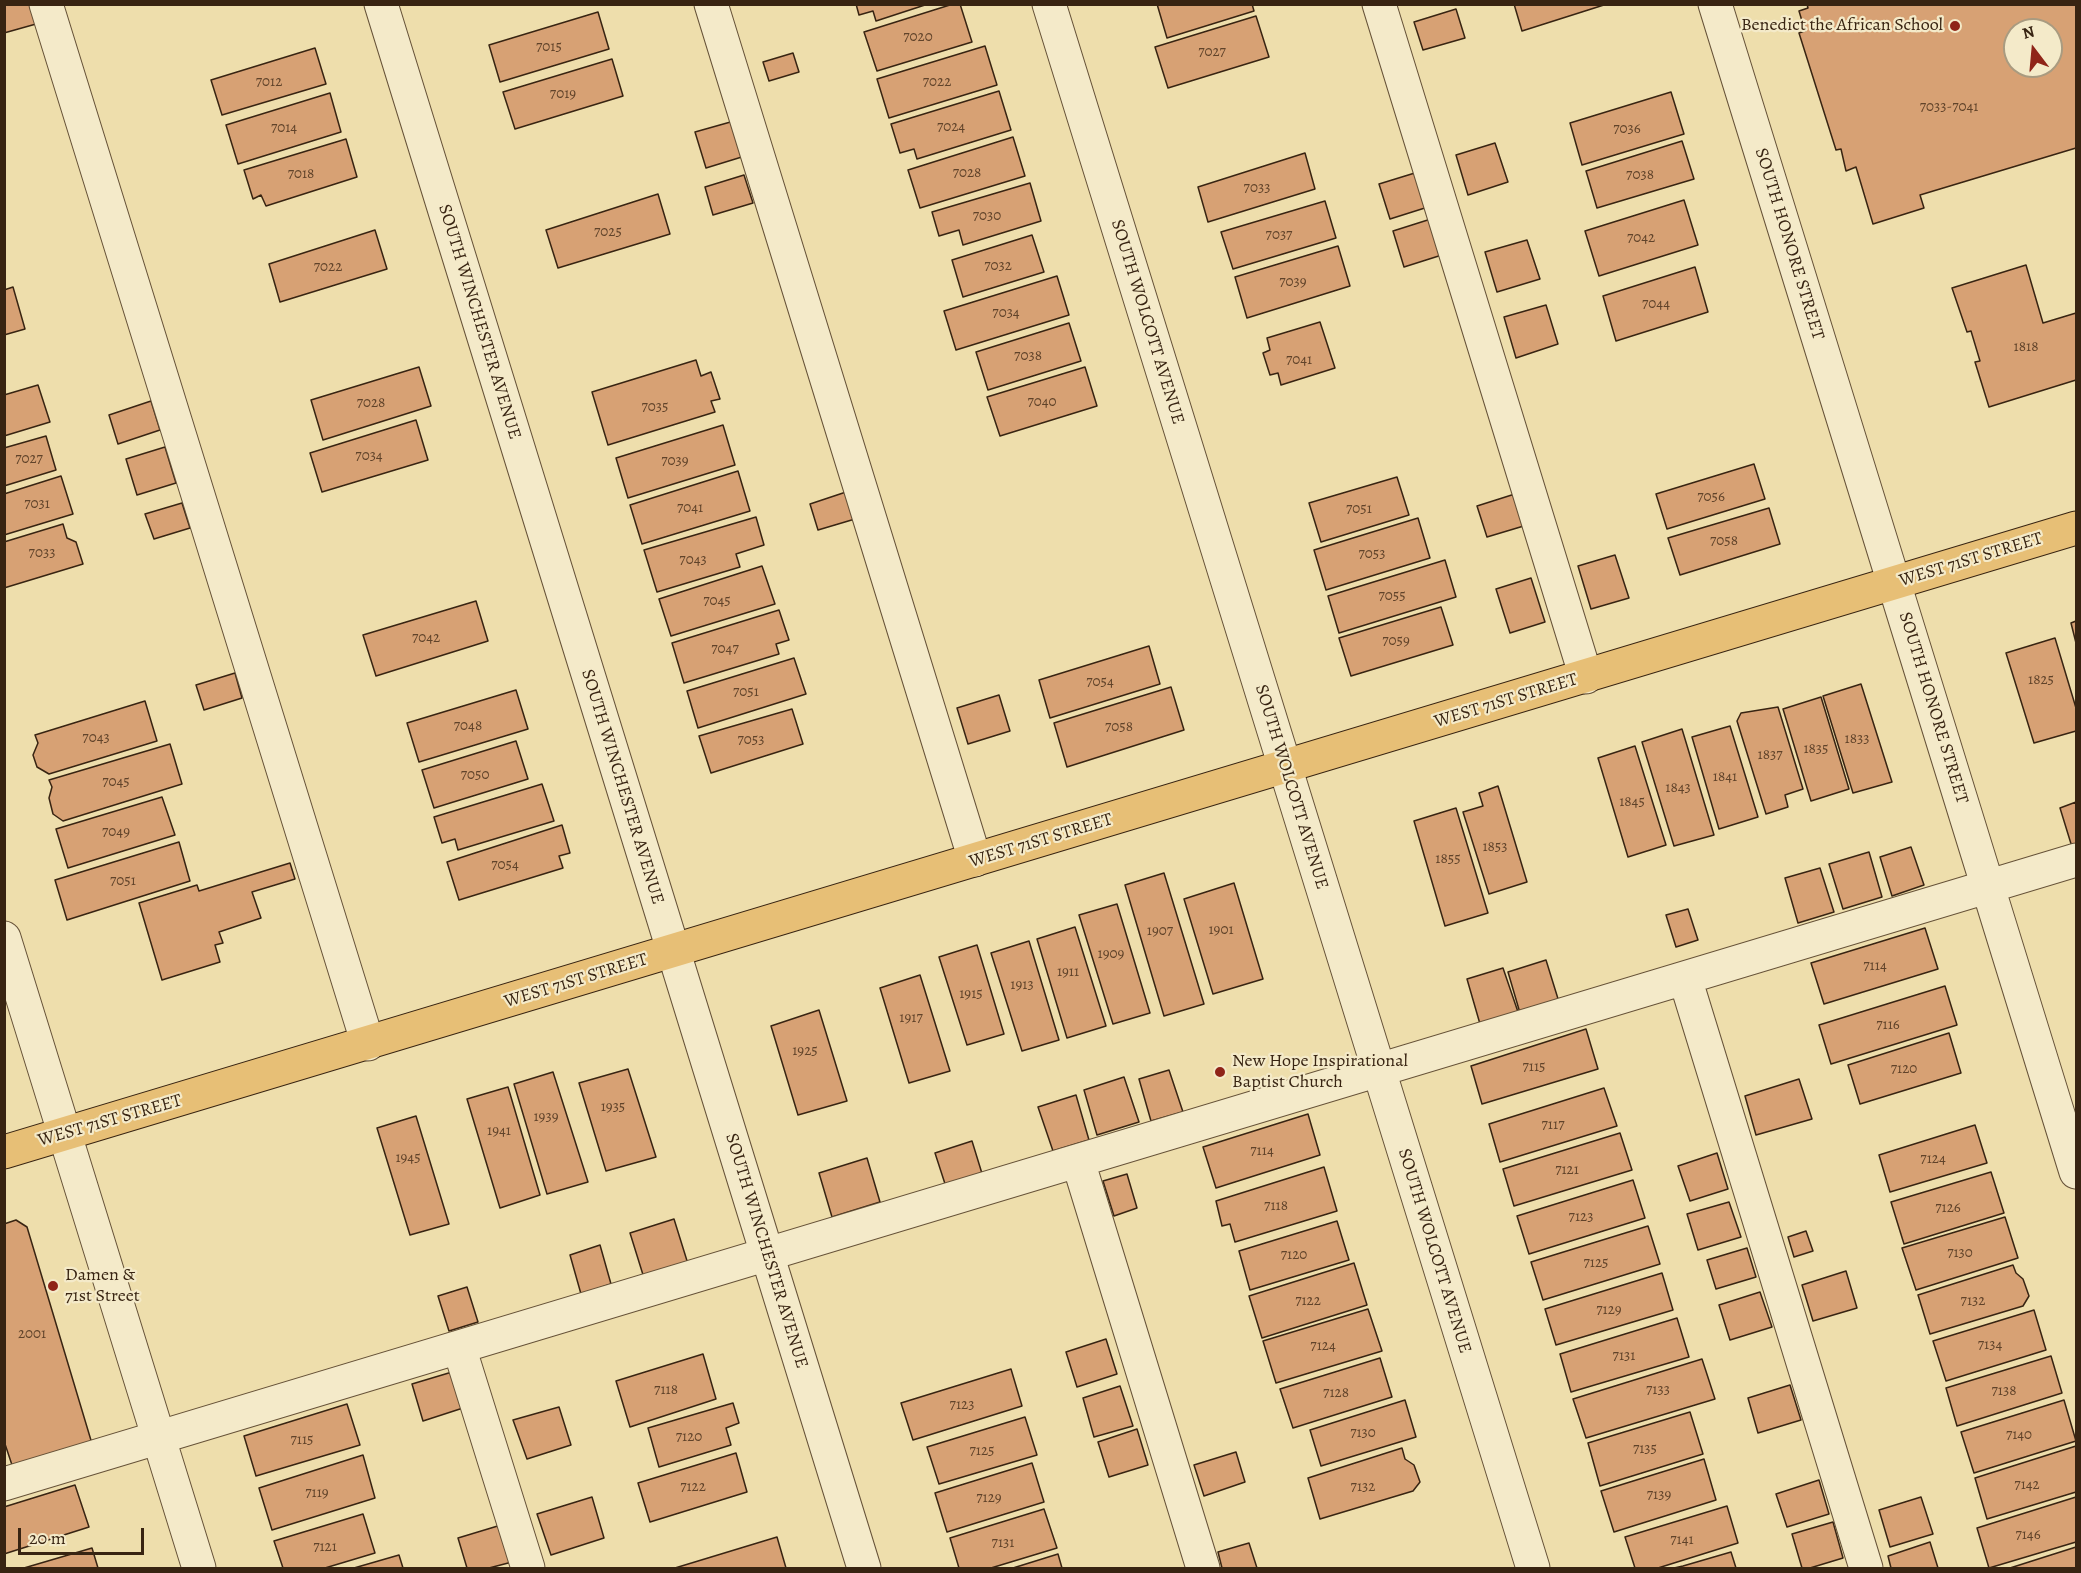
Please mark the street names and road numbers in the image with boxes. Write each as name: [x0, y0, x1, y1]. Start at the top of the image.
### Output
street label: SOUTH HONORE STREET: [1750, 146, 1828, 342]
street label: SOUTH WINCHESTER AVENUE: [433, 202, 525, 442]
street label: SOUTH WOLCOTT AVENUE: [1106, 217, 1188, 427]
street label: WEST 71ST STREET: [1897, 528, 2045, 592]
street label: SOUTH HONORE STREET: [1894, 610, 1972, 806]
street label: SOUTH WINCHESTER AVENUE: [576, 667, 668, 907]
street label: WEST 71ST STREET: [1432, 669, 1580, 733]
street label: SOUTH WOLCOTT AVENUE: [1250, 682, 1332, 892]
street label: WEST 71ST STREET: [967, 809, 1115, 873]
street label: WEST 71ST STREET: [502, 949, 650, 1013]
street label: WEST 71ST STREET: [36, 1090, 184, 1152]
street label: SOUTH WINCHESTER AVENUE: [720, 1131, 812, 1371]
street label: SOUTH WOLCOTT AVENUE: [1393, 1146, 1475, 1356]

